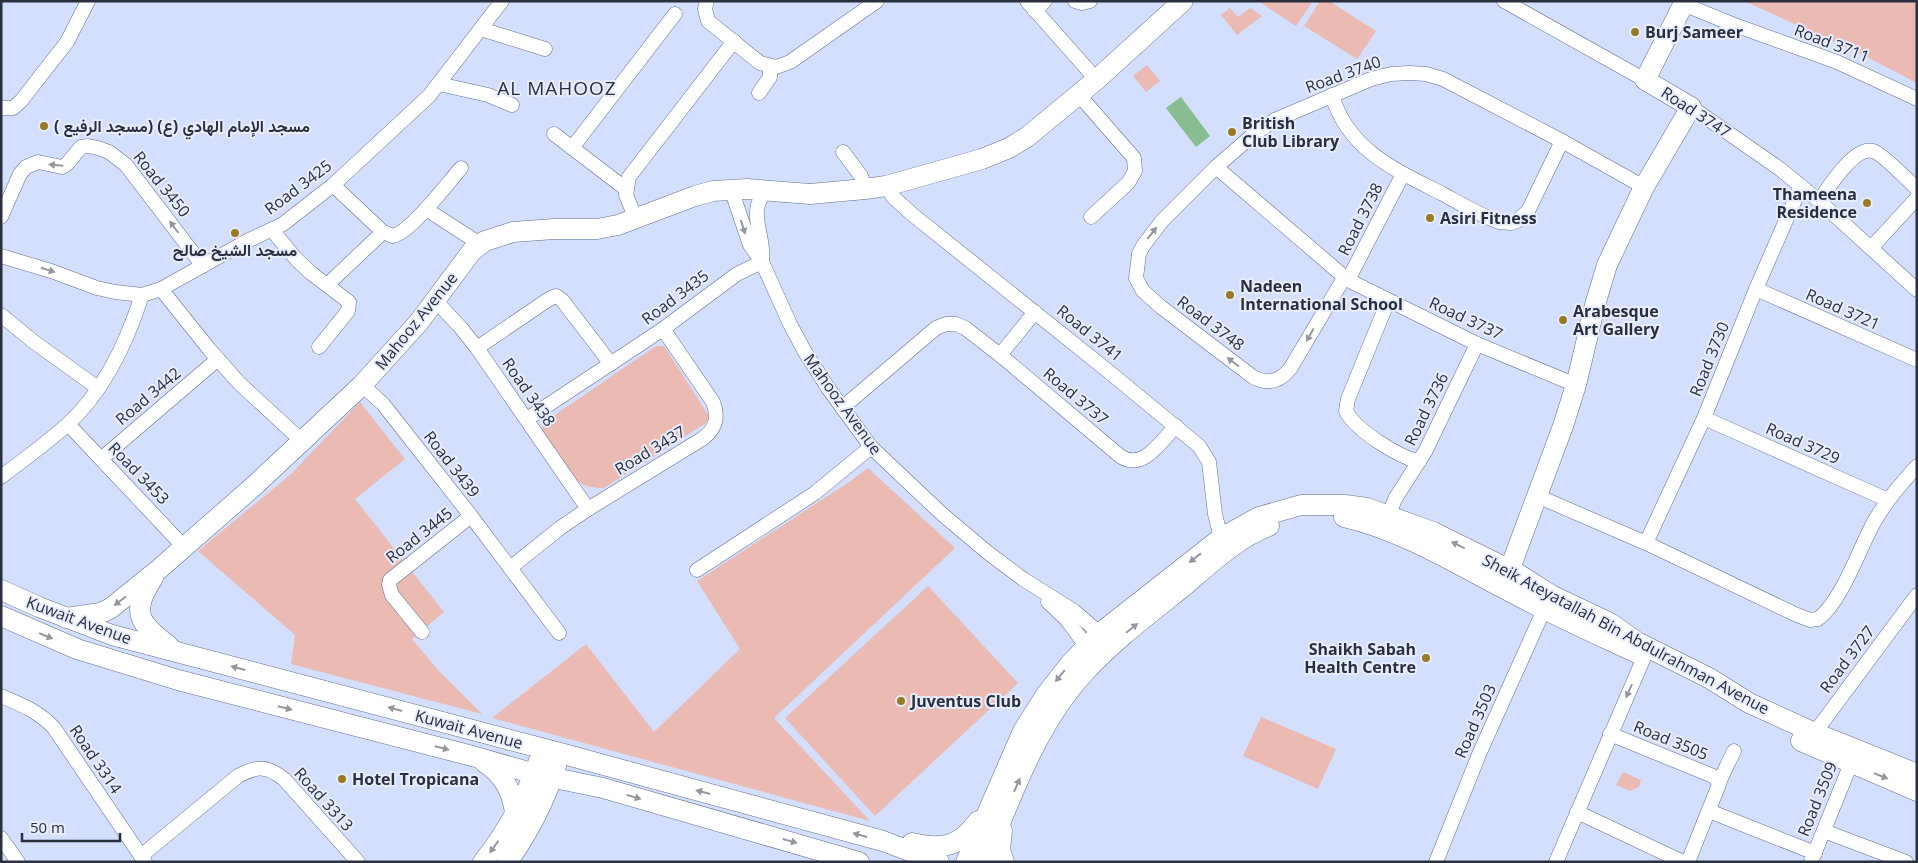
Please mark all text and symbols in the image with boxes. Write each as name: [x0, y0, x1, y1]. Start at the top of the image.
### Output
street label: Road 3711: [1791, 19, 1873, 67]
place label: Burj Sameer: [1645, 21, 1743, 43]
marker: Burj Sameer: [1629, 26, 1641, 38]
street label: Road 3740: [1302, 50, 1384, 98]
district label: AL MAHOOZ: [497, 75, 617, 101]
street label: Road 3747: [1657, 81, 1735, 143]
place label: British Club Library: [1242, 112, 1340, 152]
place label: ( مسجد الرفيع) مسجد الإمام الهادي (ع): [54, 115, 310, 140]
marker: ( مسجد الرفيع) مسجد الإمام الهادي (ع): [38, 120, 50, 132]
marker: British Club Library: [1226, 126, 1238, 138]
street label: Road 3450: [129, 146, 195, 222]
street label: Road 3425: [260, 154, 336, 220]
one-way arrow: [47, 161, 63, 169]
street label: Road 3738: [1332, 179, 1388, 259]
place label: Thameena Residence: [1773, 183, 1857, 223]
marker: Thameena Residence: [1861, 197, 1873, 209]
place label: Asiri Fitness: [1440, 207, 1537, 229]
marker: Asiri Fitness: [1424, 212, 1436, 224]
one-way arrow: [169, 220, 179, 234]
one-way arrow: [740, 220, 747, 235]
marker: مسجد الشيخ صالح: [229, 227, 241, 239]
one-way arrow: [1147, 227, 1158, 240]
place label: مسجد الشيخ صالح: [173, 239, 297, 262]
street label: Road 3435: [637, 264, 713, 330]
one-way arrow: [41, 266, 56, 274]
street label: Mahooz Avenue: [370, 268, 462, 374]
place label: Nadeen International School: [1240, 275, 1403, 315]
street label: Road 3721: [1802, 283, 1884, 335]
marker: Nadeen International School: [1224, 289, 1236, 301]
street label: Road 3748: [1173, 290, 1249, 356]
street label: Road 3737: [1426, 291, 1506, 345]
street label: Road 3741: [1052, 300, 1128, 366]
place label: Arabesque Art Gallery: [1573, 300, 1660, 340]
marker: Arabesque Art Gallery: [1557, 314, 1569, 326]
street label: Road 3730: [1684, 318, 1734, 400]
one-way arrow: [1306, 328, 1315, 341]
street label: Mahooz Avenue: [799, 349, 887, 459]
street label: Road 3438: [497, 353, 561, 431]
one-way arrow: [1226, 357, 1240, 367]
street label: Road 3442: [111, 362, 185, 430]
street label: Road 3737: [1039, 362, 1113, 430]
street label: Road 3736: [1399, 369, 1453, 449]
street label: Road 3729: [1762, 417, 1844, 469]
street label: Road 3437: [611, 420, 689, 480]
street label: Road 3439: [419, 426, 485, 502]
street label: Road 3453: [104, 437, 174, 509]
street label: Road 3445: [381, 502, 457, 568]
one-way arrow: [1451, 541, 1466, 549]
street label: Sheik Ateyatallah Bin Abdulrahman Avenue: [1479, 549, 1773, 719]
one-way arrow: [1189, 553, 1202, 564]
street label: Kuwait Avenue: [23, 591, 135, 649]
one-way arrow: [113, 596, 127, 606]
street label: Road 3727: [1814, 621, 1880, 697]
one-way arrow: [1126, 622, 1139, 633]
one-way arrow: [39, 632, 54, 640]
place label: Shaikh Sabah Health Centre: [1304, 638, 1416, 678]
marker: Shaikh Sabah Health Centre: [1420, 652, 1432, 664]
one-way arrow: [230, 664, 245, 672]
one-way arrow: [1054, 670, 1065, 683]
street label: Road 3503: [1449, 680, 1501, 762]
one-way arrow: [1624, 684, 1632, 698]
place label: Juventus Club: [909, 690, 1021, 712]
marker: Juventus Club: [895, 695, 907, 707]
one-way arrow: [278, 704, 293, 712]
street label: Kuwait Avenue: [413, 704, 525, 754]
one-way arrow: [387, 705, 402, 713]
street label: Road 3505: [1630, 715, 1712, 765]
street label: Road 3314: [65, 720, 127, 798]
one-way arrow: [435, 744, 450, 752]
street label: Road 3509: [1792, 758, 1842, 840]
street label: Road 3313: [289, 762, 359, 836]
place label: Hotel Tropicana: [352, 768, 479, 790]
marker: Hotel Tropicana: [336, 773, 348, 785]
one-way arrow: [1874, 773, 1888, 781]
one-way arrow: [1014, 778, 1022, 792]
one-way arrow: [696, 788, 711, 796]
one-way arrow: [626, 793, 641, 801]
scale bar: [22, 810, 120, 842]
text: 50 m: [30, 817, 65, 837]
one-way arrow: [853, 830, 868, 838]
one-way arrow: [783, 838, 798, 846]
one-way arrow: [489, 840, 499, 854]

